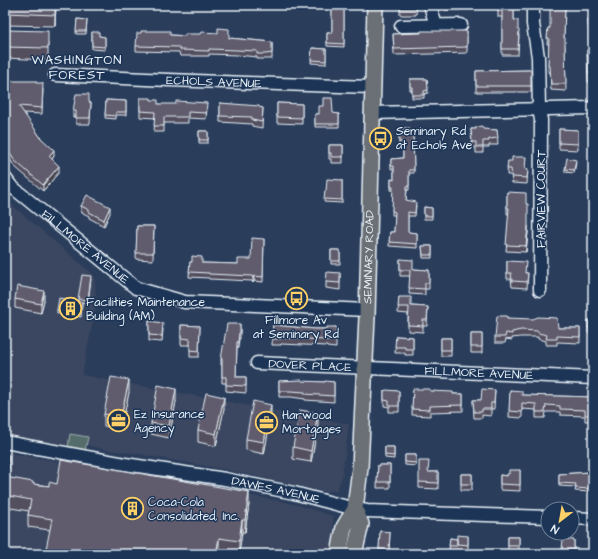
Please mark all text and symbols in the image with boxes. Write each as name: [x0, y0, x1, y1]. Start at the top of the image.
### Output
district label: WASHINGTON FOREST: [32, 51, 122, 84]
street label: ECHOLS AVENUE: [166, 72, 262, 92]
place label: Seminary Rd at Echols Ave: [396, 123, 473, 154]
bus stop icon: Seminary Rd at Echols Ave: [367, 125, 393, 151]
street label: FAIRVIEW COURT: [533, 149, 550, 248]
street label: FILLMORE AVENUE: [37, 206, 133, 288]
street label: SEMINARY ROAD: [359, 210, 379, 304]
bus stop icon: Fillmore Av at Seminary Rd: [283, 286, 309, 312]
place label: Facilities Maintenance Building (AM): [86, 294, 205, 326]
building icon: Facilities Maintenance Building (AM): [57, 296, 83, 322]
place label: Fillmore Av at Seminary Rd: [253, 312, 339, 344]
street label: DOVER PLACE: [268, 356, 352, 376]
street label: FILLMORE AVENUE: [424, 362, 534, 384]
place label: Ez Insurance Agency: [134, 406, 205, 438]
place label: Harwood Mortgages: [282, 407, 341, 439]
office icon: Ez Insurance Agency: [105, 408, 131, 434]
office icon: Harwood Mortgages: [253, 409, 279, 435]
street label: DAWES AVENUE: [230, 473, 322, 508]
place label: Coca-Cola Consolidated, Inc.: [148, 494, 240, 525]
building icon: Coca-Cola Consolidated, Inc.: [120, 496, 146, 522]
north arrow: [540, 501, 580, 541]
text: N: [548, 521, 562, 537]

